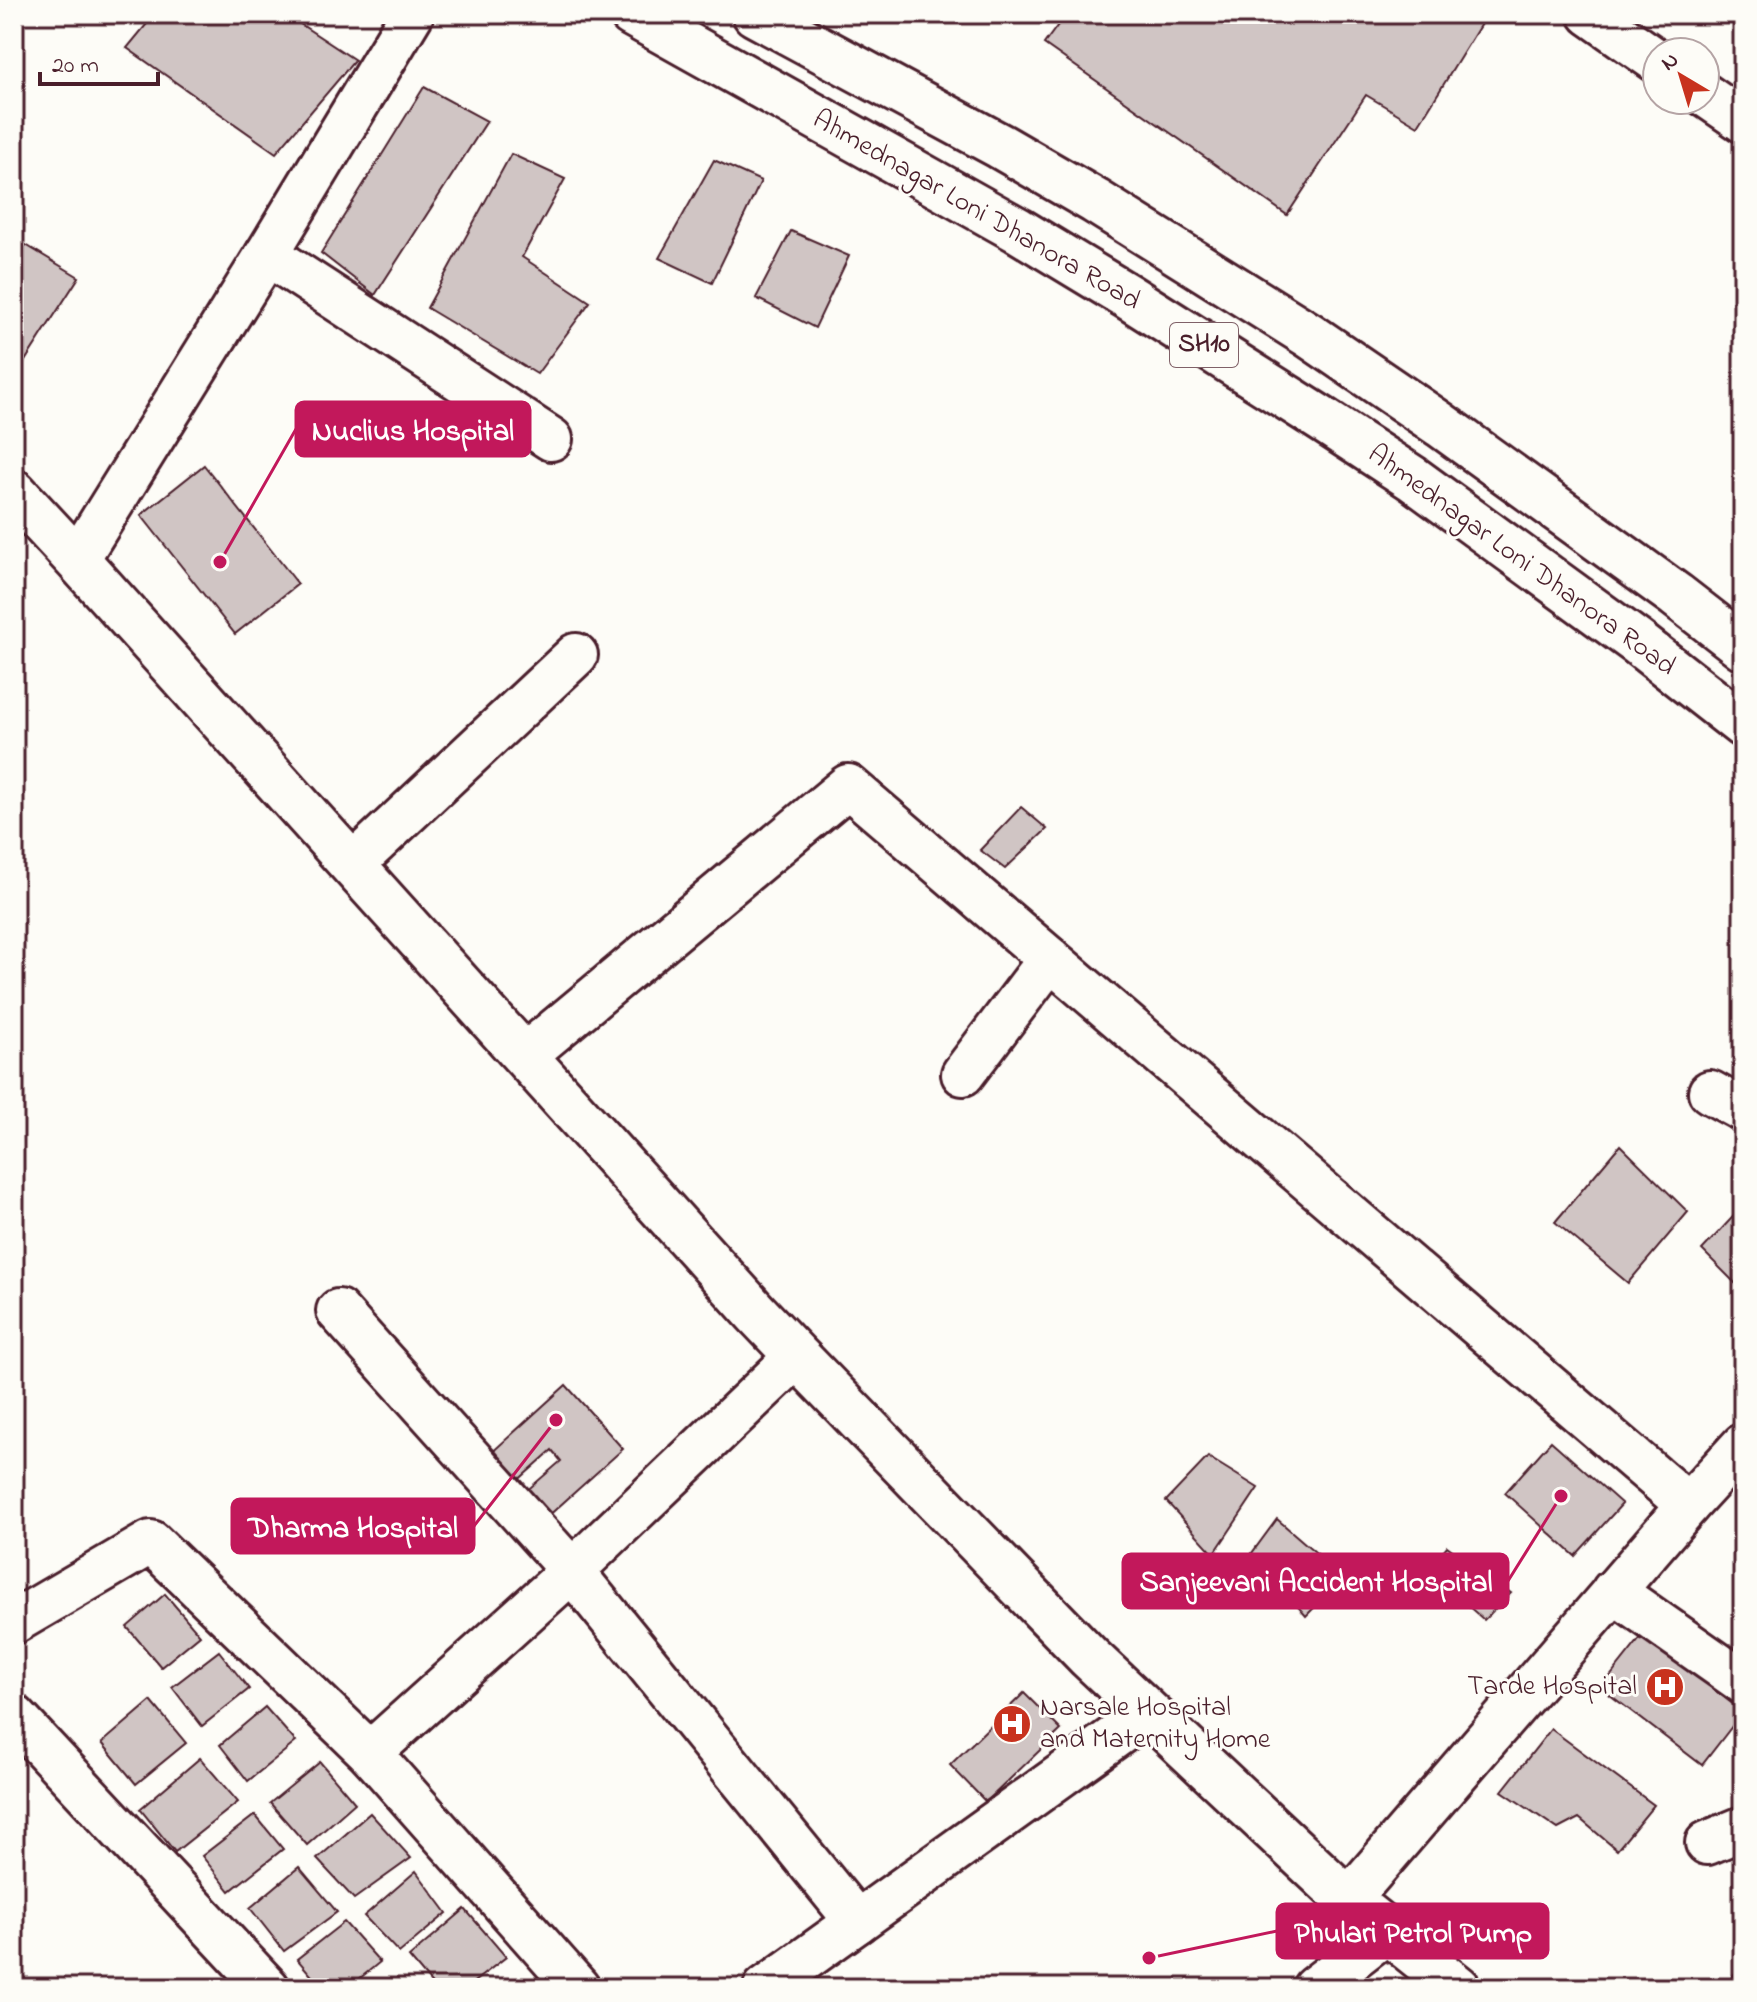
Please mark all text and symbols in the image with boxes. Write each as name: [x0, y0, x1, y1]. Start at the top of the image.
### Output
scale bar: [40, 36, 158, 86]
north arrow: [1641, 36, 1721, 116]
text: N: [1655, 45, 1686, 80]
text: 20 m: [52, 49, 99, 84]
street label: Ahmednagar Loni Dhanora Road: [804, 100, 1148, 322]
road number: SH10: [1170, 323, 1238, 367]
callout: Nuclius Hospital: [296, 402, 530, 456]
text: Nuclius Hospital: [312, 411, 514, 455]
street label: Ahmednagar Loni Dhanora Road: [1358, 435, 1684, 687]
callout: Dharma Hospital: [232, 1499, 474, 1553]
text: Dharma Hospital: [246, 1508, 458, 1552]
callout: Sanjeevani Accident Hospital: [1123, 1554, 1508, 1608]
text: Sanjeevani Accident Hospital: [1139, 1562, 1493, 1606]
hospital icon: Tarde Hospital: [1644, 1666, 1686, 1708]
place label: Tarde Hospital: [1467, 1667, 1637, 1708]
place label: Narsale Hospital and Maternity Home: [1040, 1688, 1271, 1761]
hospital icon: Narsale Hospital and Maternity Home: [991, 1703, 1033, 1745]
callout: Phulari Petrol Pump: [1277, 1904, 1548, 1958]
text: Phulari Petrol Pump: [1294, 1913, 1532, 1957]

